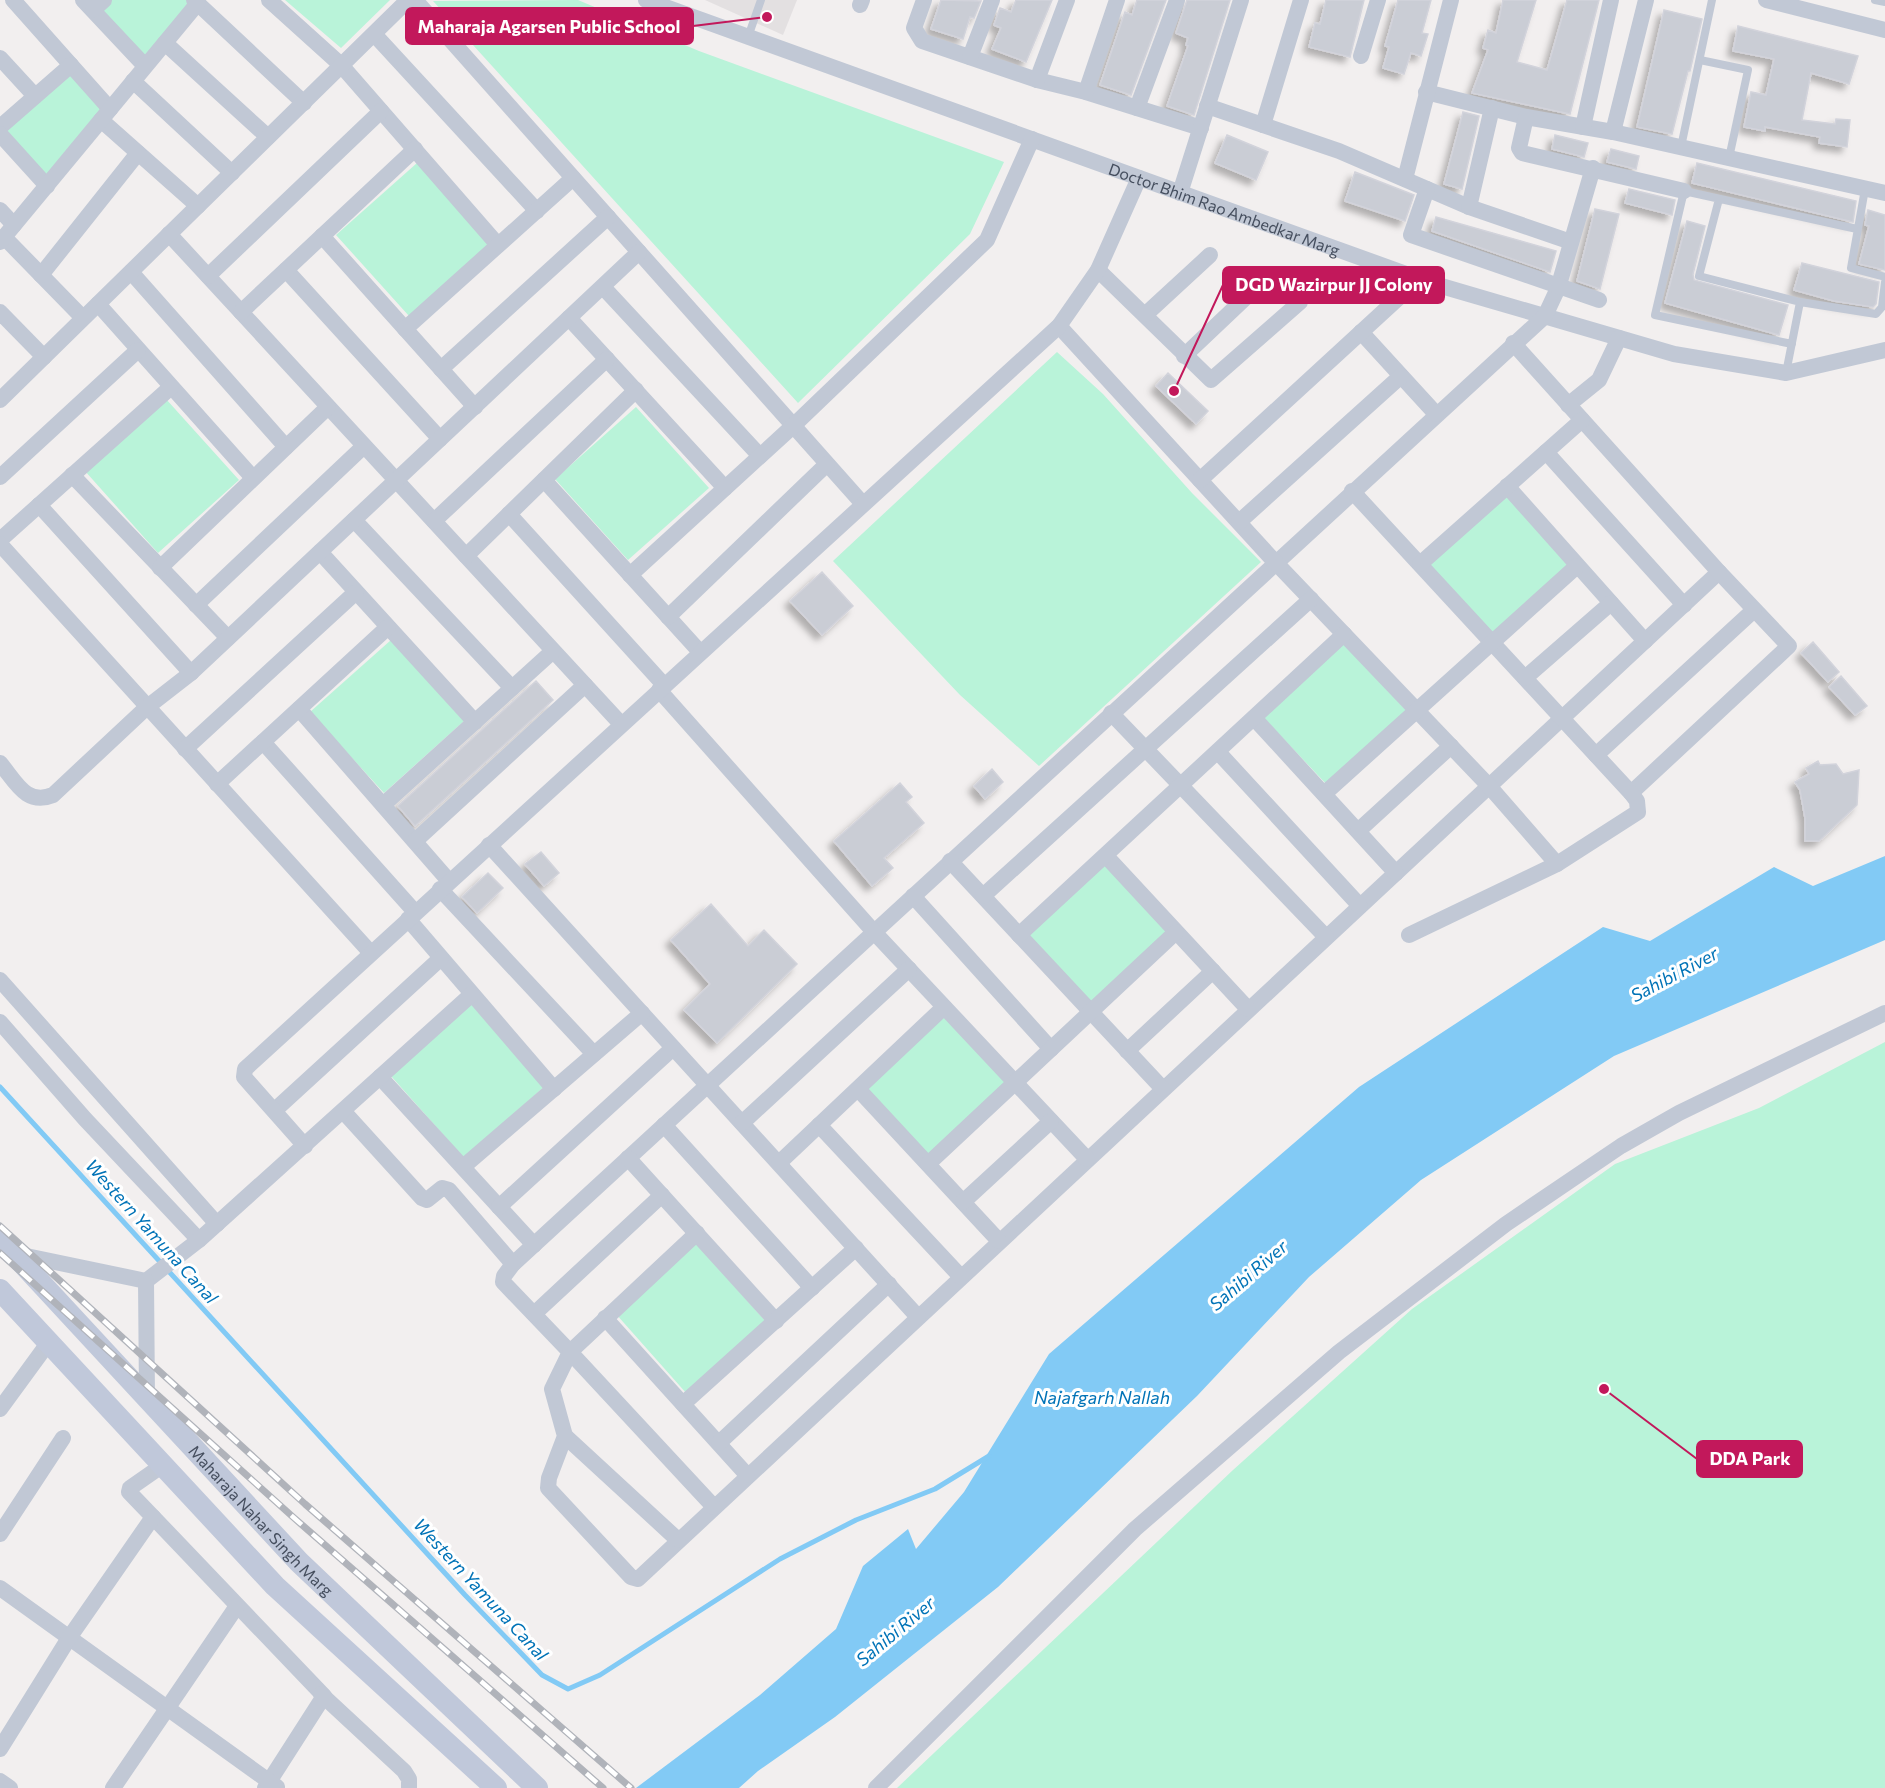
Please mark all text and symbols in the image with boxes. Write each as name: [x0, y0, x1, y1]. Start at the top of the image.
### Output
callout: Maharaja Agarsen Public School: [406, 8, 693, 44]
text: Maharaja Agarsen Public School: [418, 15, 680, 37]
street label: Doctor Bhim Rao Ambedkar Marg: [1106, 158, 1343, 259]
callout: DGD Wazirpur JJ Colony: [1223, 267, 1444, 303]
text: DGD Wazirpur JJ Colony: [1235, 273, 1433, 295]
water label: Sahibi River: [1626, 941, 1722, 1006]
water label: Western Yamuna Canal: [81, 1154, 223, 1308]
water label: Sahibi River: [1205, 1235, 1292, 1315]
water label: Najafgarh Nallah: [1034, 1386, 1170, 1408]
street label: Maharaja Nahar Singh Marg: [186, 1441, 338, 1600]
callout: DDA Park: [1697, 1441, 1802, 1477]
text: DDA Park: [1709, 1447, 1791, 1469]
water label: Western Yamuna Canal: [409, 1513, 553, 1665]
water label: Sahibi River: [851, 1591, 939, 1670]

